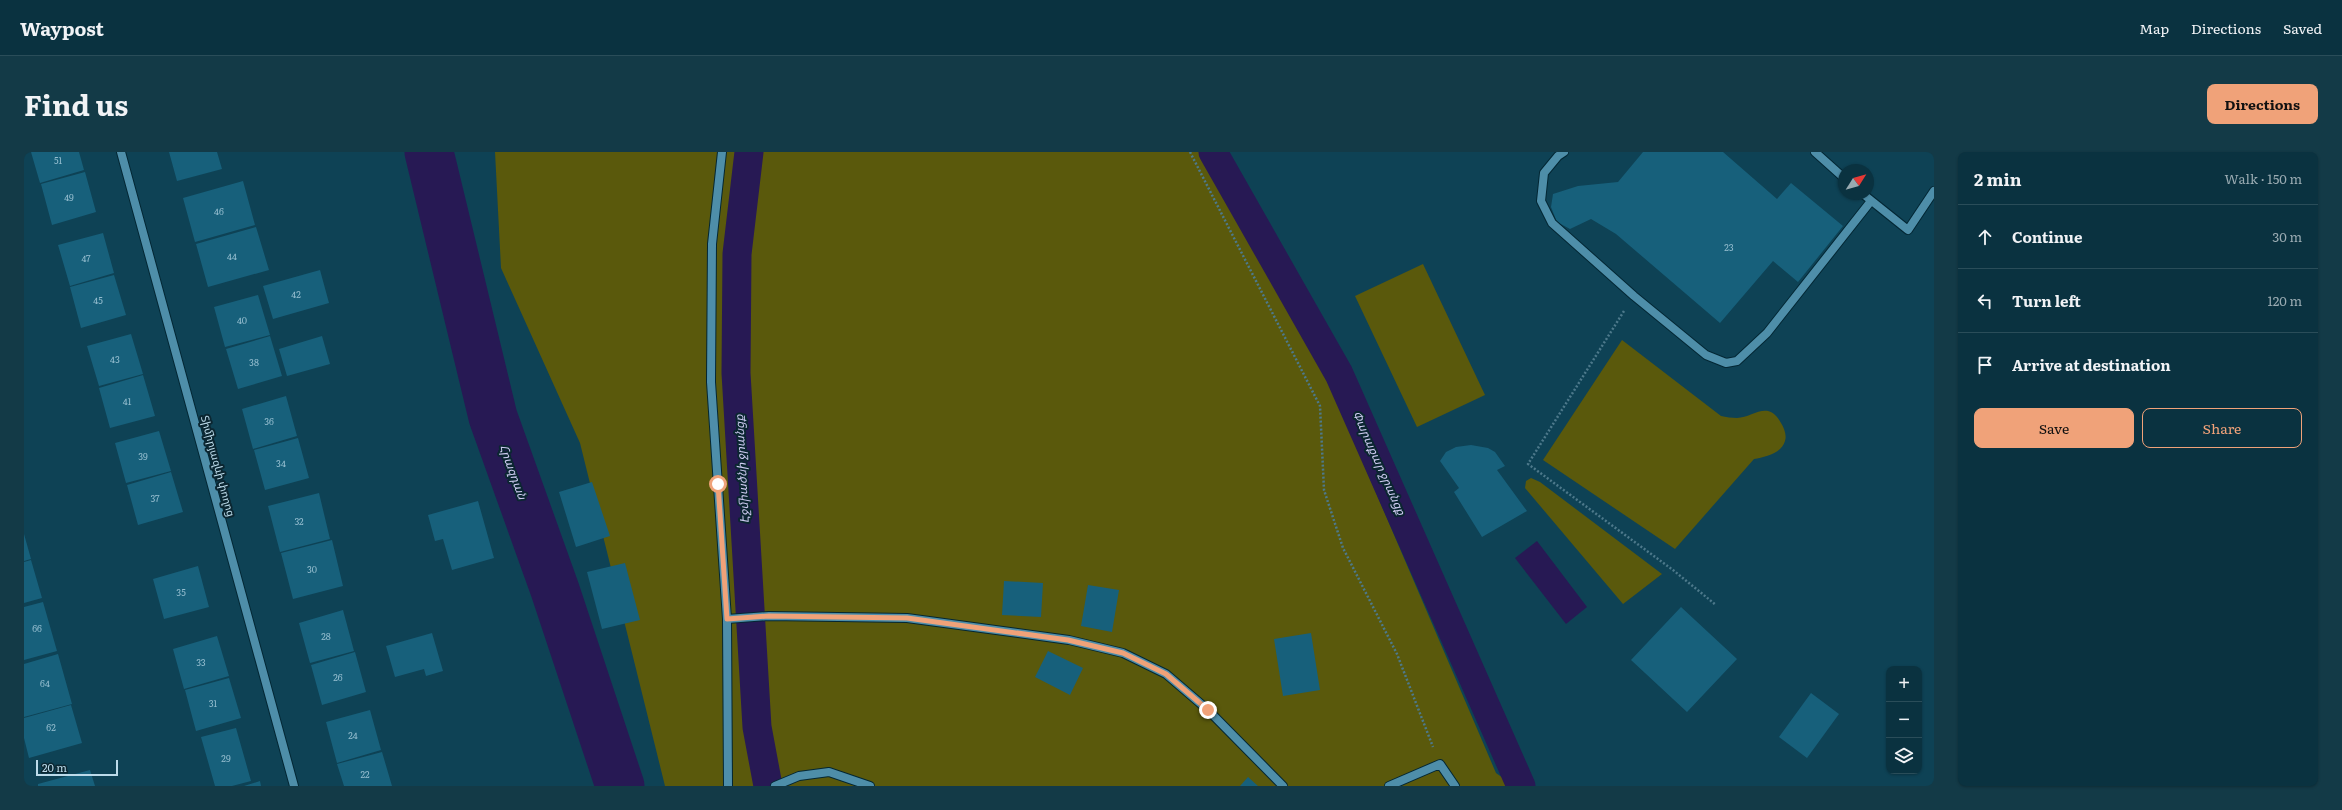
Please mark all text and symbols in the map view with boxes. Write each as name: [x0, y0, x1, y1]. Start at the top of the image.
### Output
text: Waypost: [20, 14, 104, 42]
text: Map: [2139, 18, 2169, 38]
text: Directions: [2191, 18, 2261, 38]
text: Saved: [2283, 18, 2322, 38]
text: Find us: [24, 83, 128, 125]
button: Directions: [2207, 84, 2318, 124]
house number: 51: [54, 153, 62, 167]
north arrow: [1838, 164, 1874, 200]
text: 2 min: [1974, 166, 2022, 191]
text: Walk · 150 m: [2225, 169, 2302, 188]
house number: 49: [64, 190, 74, 204]
house number: 46: [214, 204, 224, 218]
text: Continue: [2012, 225, 2082, 248]
icon: ahead: [1974, 226, 1996, 248]
text: 30 m: [2272, 227, 2302, 246]
house number: 23: [1724, 240, 1734, 254]
house number: 44: [227, 249, 237, 263]
house number: 47: [81, 251, 91, 265]
house number: 42: [291, 287, 301, 301]
text: Turn left: [2012, 289, 2081, 312]
icon: left: [1974, 290, 1996, 312]
text: 120 m: [2267, 291, 2302, 310]
house number: 45: [93, 293, 103, 307]
house number: 40: [237, 313, 247, 327]
house number: 43: [110, 352, 120, 366]
text: Arrive at destination: [2012, 353, 2171, 376]
icon: arrive: [1974, 354, 1996, 376]
house number: 38: [249, 355, 259, 369]
house number: 41: [123, 394, 132, 408]
water label: Փարաքար ջրանցք: [1349, 408, 1411, 518]
button: Save: [1974, 408, 2134, 448]
button: Share: [2142, 408, 2302, 448]
street label: Տիմիրյազևի փողոց: [198, 413, 240, 518]
water label: Էջմիածնի ջրանցք: [729, 413, 753, 524]
house number: 36: [264, 414, 274, 428]
water label: Հրազդան: [496, 442, 532, 502]
house number: 39: [138, 449, 148, 463]
house number: 34: [276, 456, 286, 470]
route start: [709, 475, 727, 493]
house number: 37: [150, 491, 160, 505]
house number: 32: [294, 514, 304, 528]
house number: 30: [307, 562, 317, 576]
house number: 35: [176, 585, 186, 599]
house number: 66: [32, 621, 42, 635]
house number: 28: [321, 629, 331, 643]
house number: 33: [196, 655, 206, 669]
map controls: [1886, 666, 1922, 774]
button: +: [1886, 666, 1922, 702]
house number: 26: [333, 670, 343, 684]
house number: 64: [40, 676, 50, 690]
house number: 31: [209, 696, 218, 710]
route end: [1199, 701, 1217, 719]
button: −: [1886, 702, 1922, 738]
house number: 62: [46, 720, 56, 734]
house number: 24: [348, 728, 358, 742]
button: layers: [1886, 738, 1922, 774]
house number: 29: [221, 751, 231, 765]
scale bar: [36, 758, 118, 777]
text: 20 m: [42, 759, 67, 775]
house number: 22: [360, 767, 370, 781]

